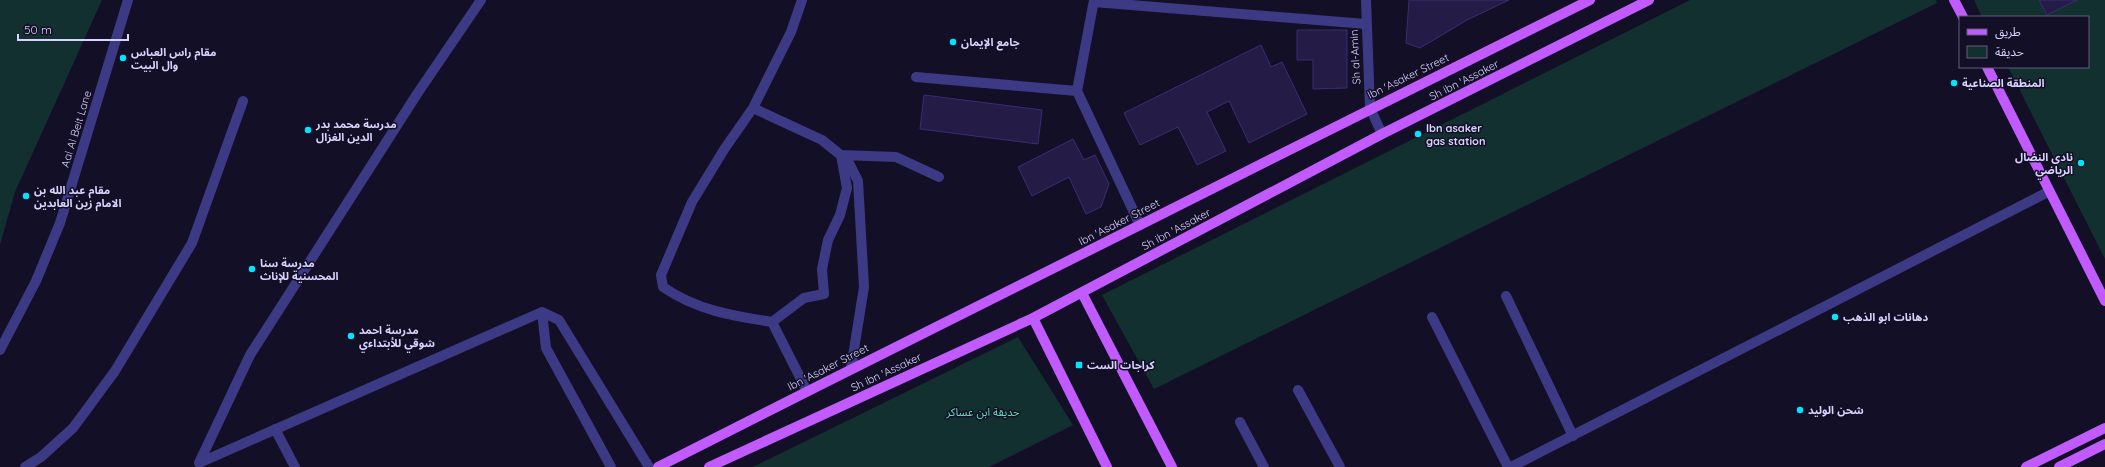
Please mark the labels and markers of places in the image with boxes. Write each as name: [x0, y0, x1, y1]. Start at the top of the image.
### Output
place label: جامع الإيمان: [961, 35, 1020, 51]
marker: جامع الإيمان: [948, 37, 958, 47]
place label: مقام راس العباس وال البيت: [131, 45, 216, 72]
marker: مقام راس العباس وال البيت: [118, 53, 128, 63]
place label: المنطقة الصناعية: [1962, 76, 2045, 90]
marker: المنطقة الصناعية: [1949, 78, 1959, 88]
place label: مدرسة محمد بدر الدين الغزال: [315, 117, 397, 144]
place label: Ibn asaker gas station: [1426, 121, 1485, 148]
marker: مدرسة محمد بدر الدين الغزال: [303, 125, 313, 135]
marker: Ibn asaker gas station: [1413, 129, 1423, 139]
place label: نادي النضال الرياضي: [2015, 150, 2073, 180]
marker: نادي النضال الرياضي: [2076, 158, 2086, 168]
place label: مقام عبد الله بن الامام زين العابدين: [34, 183, 121, 212]
marker: مقام عبد الله بن الامام زين العابدين: [21, 191, 31, 201]
place label: مدرسة سنا المحسنية للإناث: [260, 256, 338, 283]
marker: مدرسة سنا المحسنية للإناث: [247, 264, 257, 274]
place label: دهانات ابو الذهب: [1843, 310, 1928, 324]
marker: دهانات ابو الذهب: [1830, 312, 1840, 322]
place label: مدرسة احمد شوقي للأبتداءي: [359, 323, 435, 353]
marker: مدرسة احمد شوقي للأبتداءي: [346, 331, 356, 341]
place label: كراجات الست: [1087, 358, 1155, 372]
marker: كراجات الست: [1074, 360, 1084, 370]
place label: شحن الوليد: [1808, 403, 1864, 417]
marker: شحن الوليد: [1795, 405, 1805, 415]

